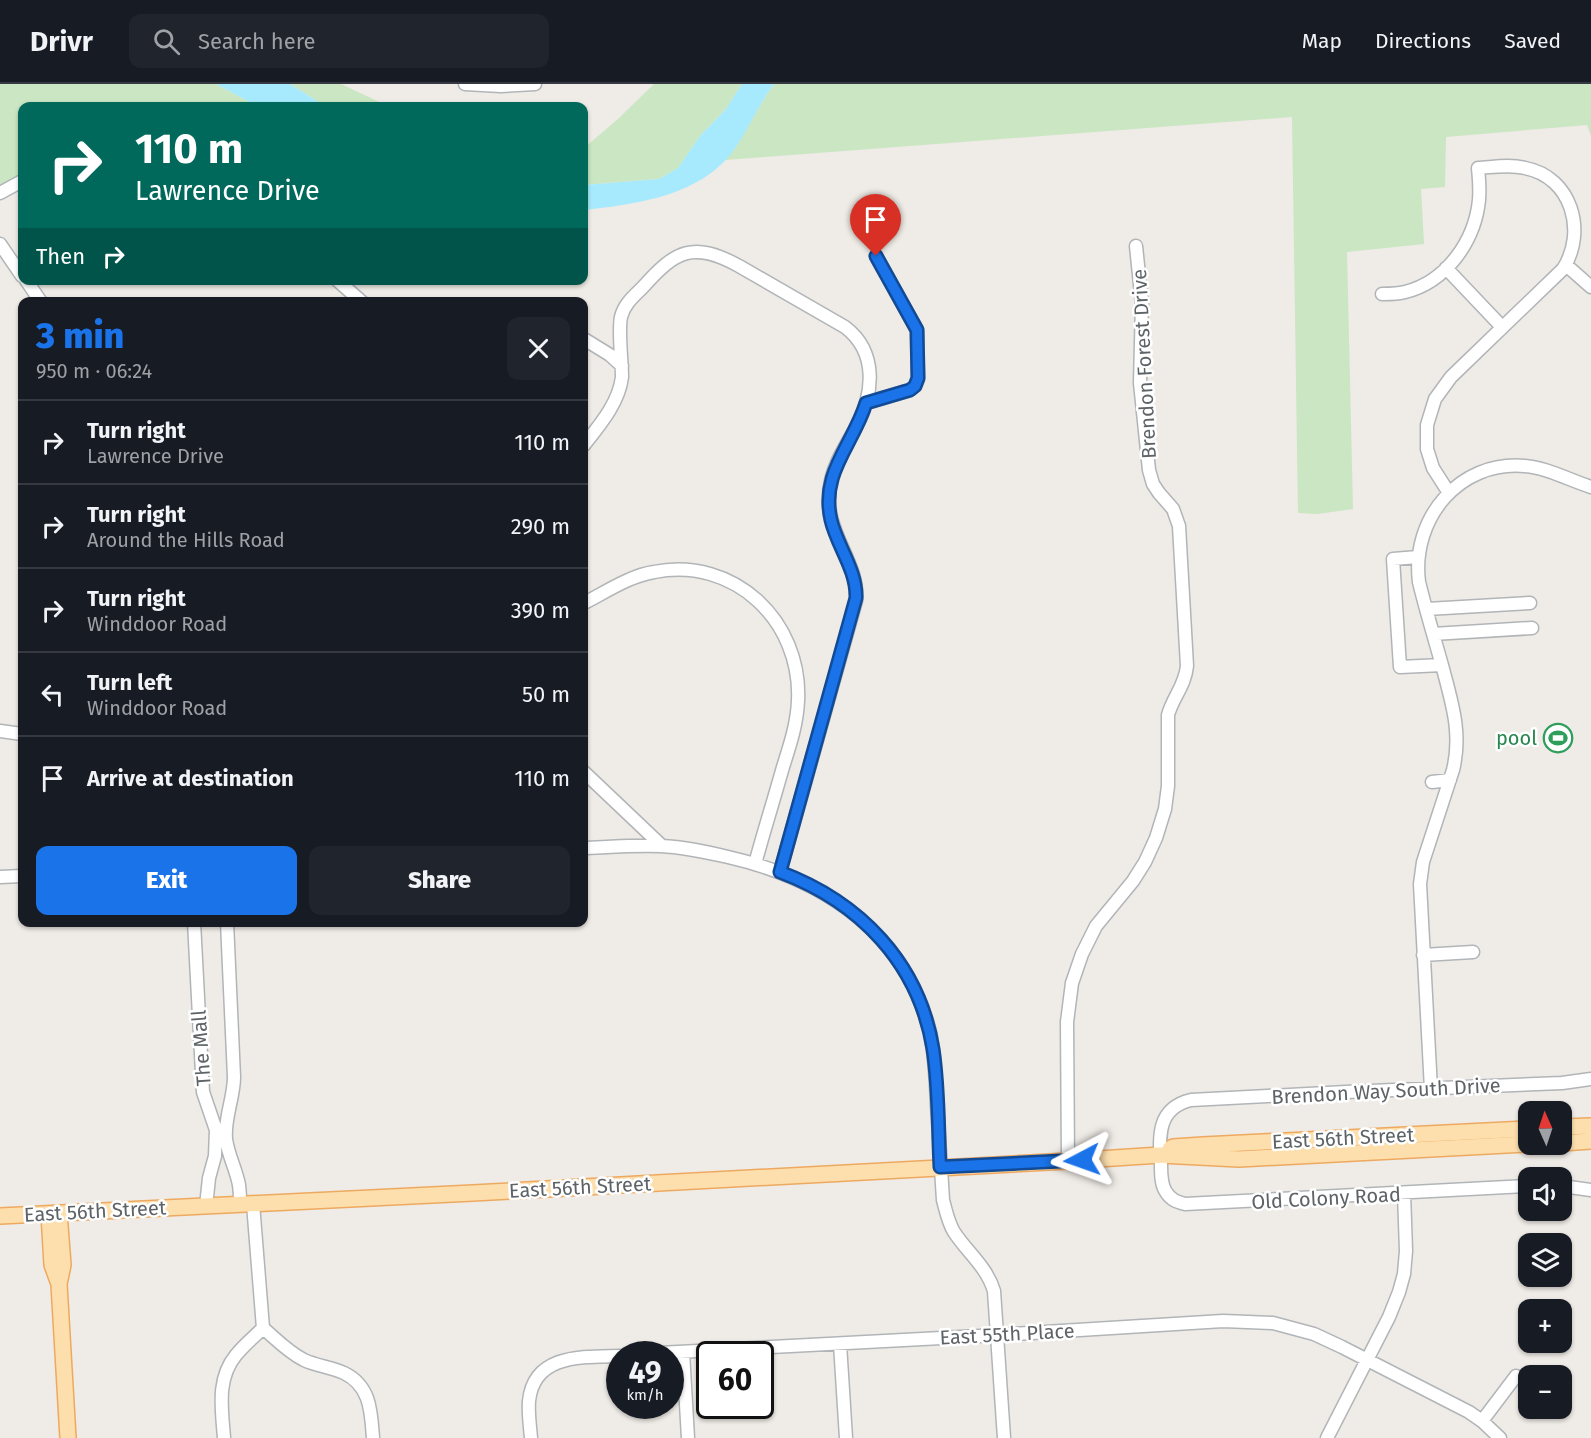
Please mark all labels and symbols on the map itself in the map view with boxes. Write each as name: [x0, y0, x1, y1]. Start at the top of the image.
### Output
pin: [850, 194, 901, 256]
street label: Brendon Forest Drive: [1127, 268, 1161, 460]
sports icon: pool: [1542, 722, 1574, 754]
place label: pool: [1496, 726, 1537, 750]
street label: The Mall: [186, 1009, 216, 1087]
street label: Brendon Way South Drive: [1271, 1073, 1501, 1109]
north arrow: [1518, 1101, 1572, 1155]
street label: East 56th Street: [1271, 1122, 1415, 1154]
position arrow: [1050, 1128, 1114, 1192]
street label: East 56th Street: [508, 1171, 652, 1203]
street label: Old Colony Road: [1251, 1182, 1401, 1214]
street label: East 56th Street: [23, 1195, 167, 1227]
street label: East 55th Place: [939, 1318, 1075, 1350]
speed limit sign: 60: [696, 1341, 774, 1419]

